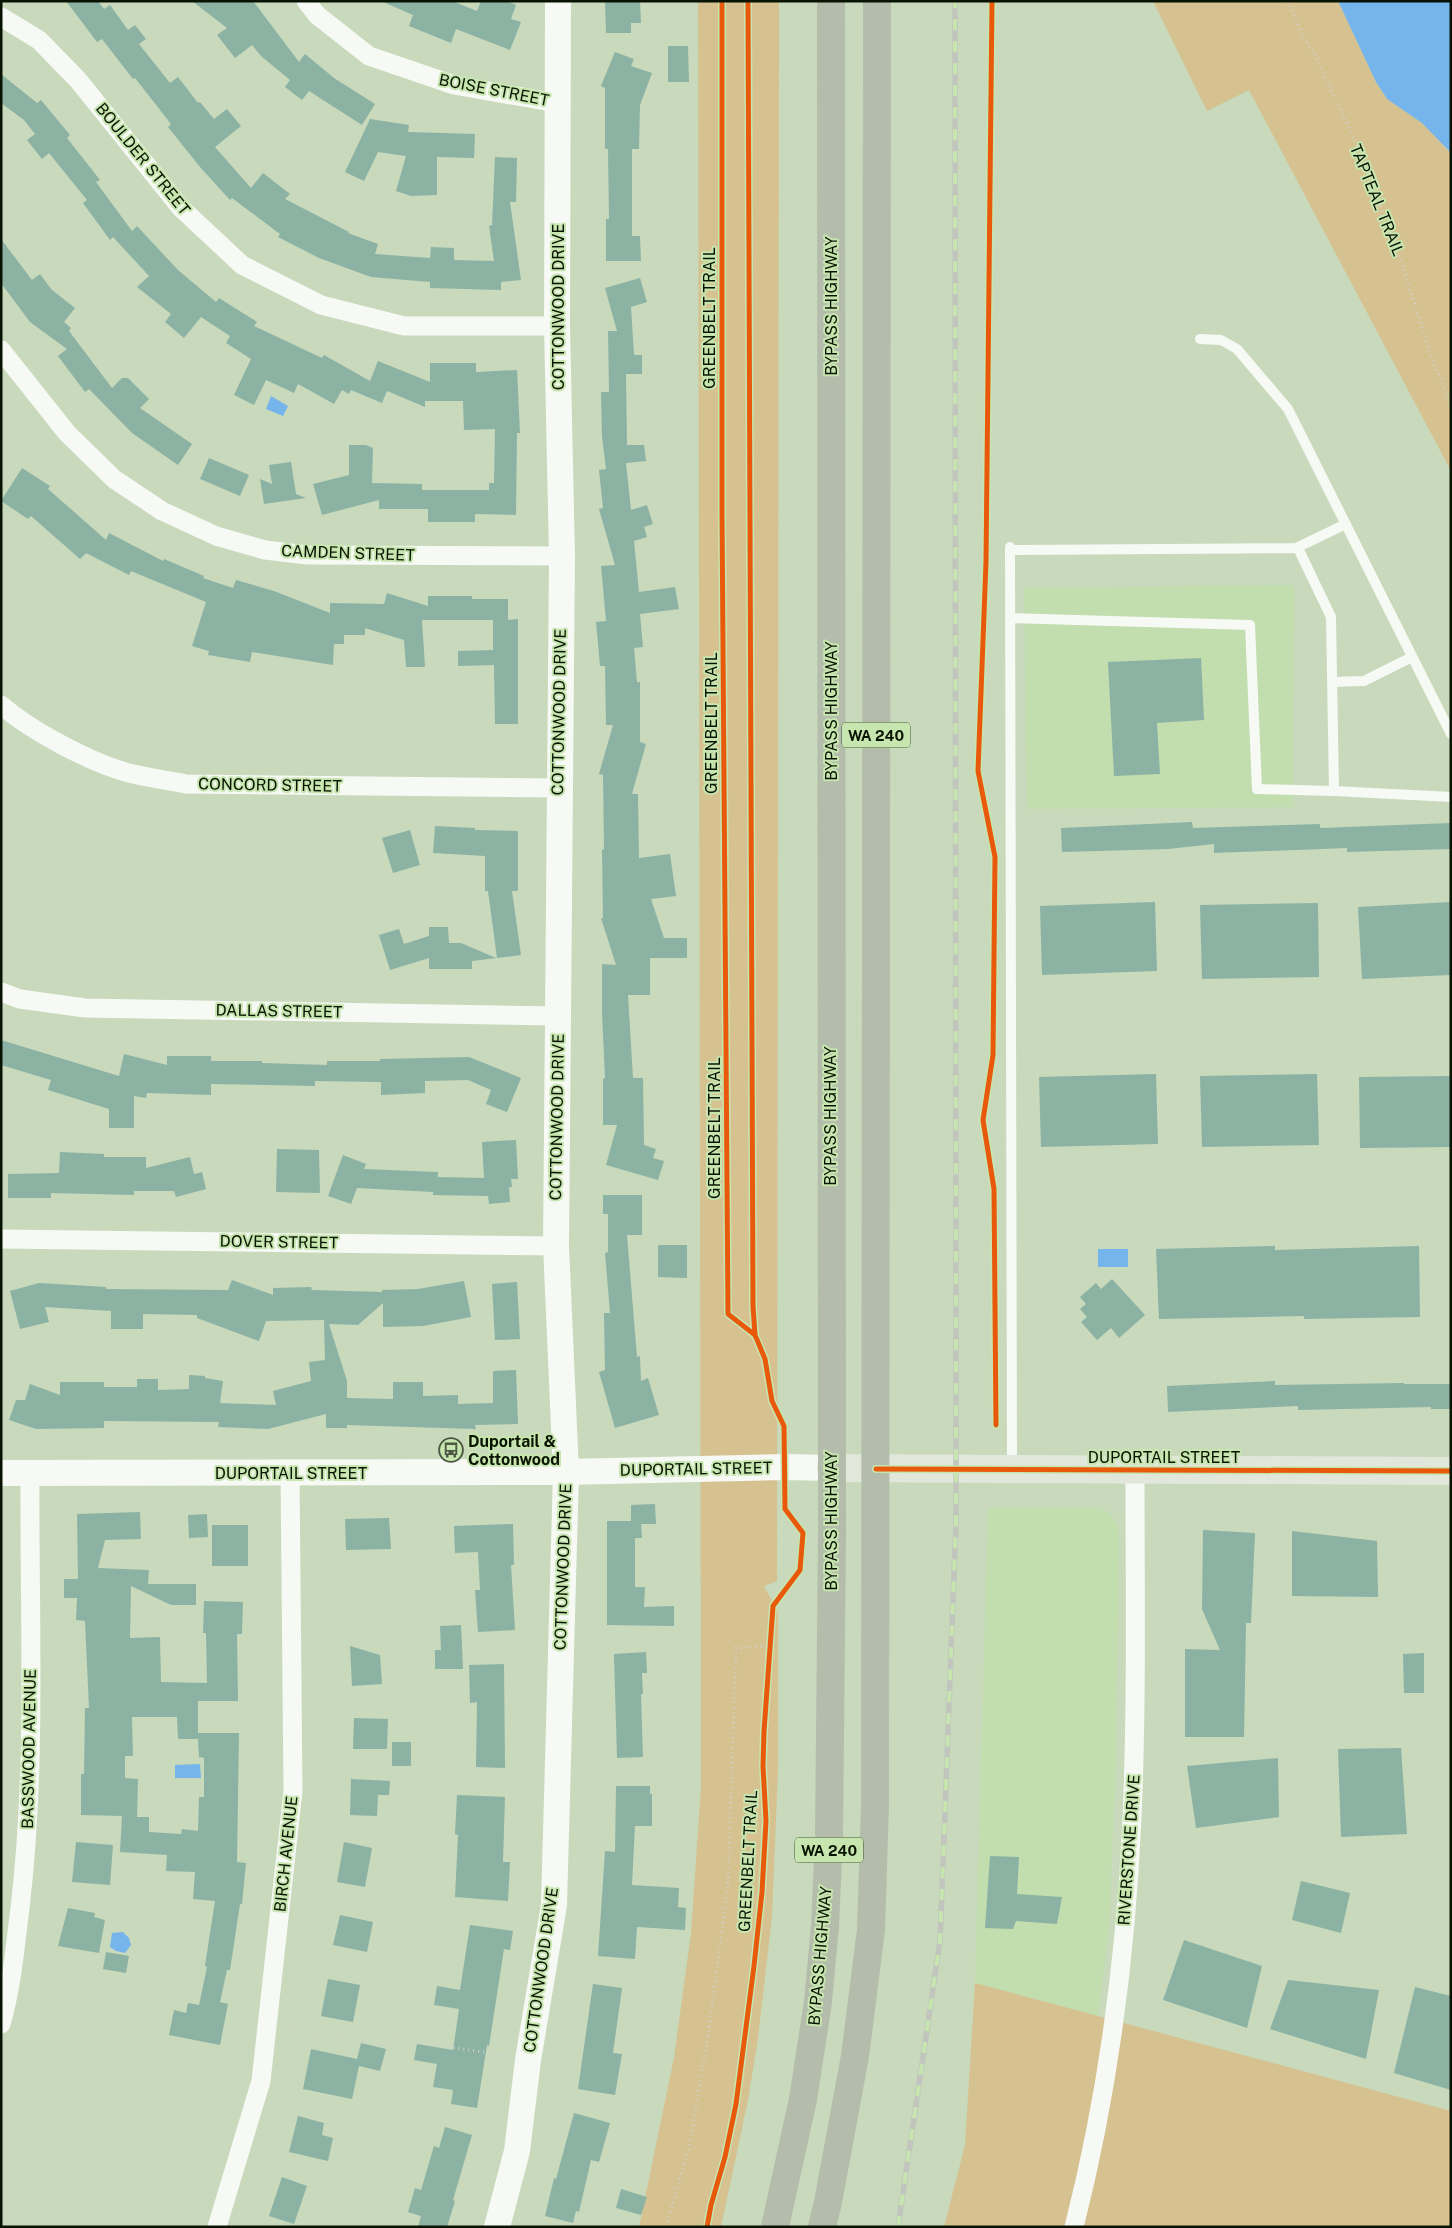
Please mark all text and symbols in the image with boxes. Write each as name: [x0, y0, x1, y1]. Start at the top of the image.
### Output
street label: BOISE STREET: [437, 70, 551, 110]
street label: BOULDER STREET: [92, 99, 194, 219]
street label: TAPTEAL TRAIL: [1346, 141, 1408, 259]
street label: COTTONWOOD DRIVE: [549, 224, 568, 390]
street label: BYPASS HIGHWAY: [822, 236, 841, 376]
street label: GREENBELT TRAIL: [700, 247, 719, 389]
street label: CAMDEN STREET: [281, 541, 416, 565]
street label: COTTONWOOD DRIVE: [548, 629, 570, 795]
street label: BYPASS HIGHWAY: [822, 641, 841, 781]
street label: GREENBELT TRAIL: [702, 652, 721, 794]
road number: WA 240: [842, 722, 910, 748]
street label: CONCORD STREET: [198, 774, 343, 796]
street label: DALLAS STREET: [215, 1000, 343, 1022]
street label: COTTONWOOD DRIVE: [546, 1034, 568, 1200]
street label: BYPASS HIGHWAY: [821, 1046, 840, 1186]
street label: GREENBELT TRAIL: [705, 1057, 724, 1199]
street label: DOVER STREET: [220, 1231, 339, 1253]
place label: Duportail & Cottonwood: [468, 1432, 560, 1469]
bus stop icon: Duportail & Cottonwood: [438, 1437, 464, 1463]
street label: DUPORTAIL STREET: [1088, 1448, 1241, 1467]
street label: BYPASS HIGHWAY: [822, 1451, 841, 1591]
street label: DUPORTAIL STREET: [620, 1458, 773, 1480]
street label: DUPORTAIL STREET: [215, 1464, 368, 1483]
street label: COTTONWOOD DRIVE: [551, 1483, 575, 1651]
street label: BASSWOOD AVENUE: [18, 1669, 40, 1829]
street label: RIVERSTONE DRIVE: [1114, 1774, 1144, 1926]
street label: GREENBELT TRAIL: [735, 1790, 761, 1932]
street label: BIRCH AVENUE: [270, 1795, 302, 1913]
road number: WA 240: [795, 1838, 863, 1862]
street label: BYPASS HIGHWAY: [804, 1885, 836, 2026]
street label: COTTONWOOD DRIVE: [520, 1886, 562, 2054]

